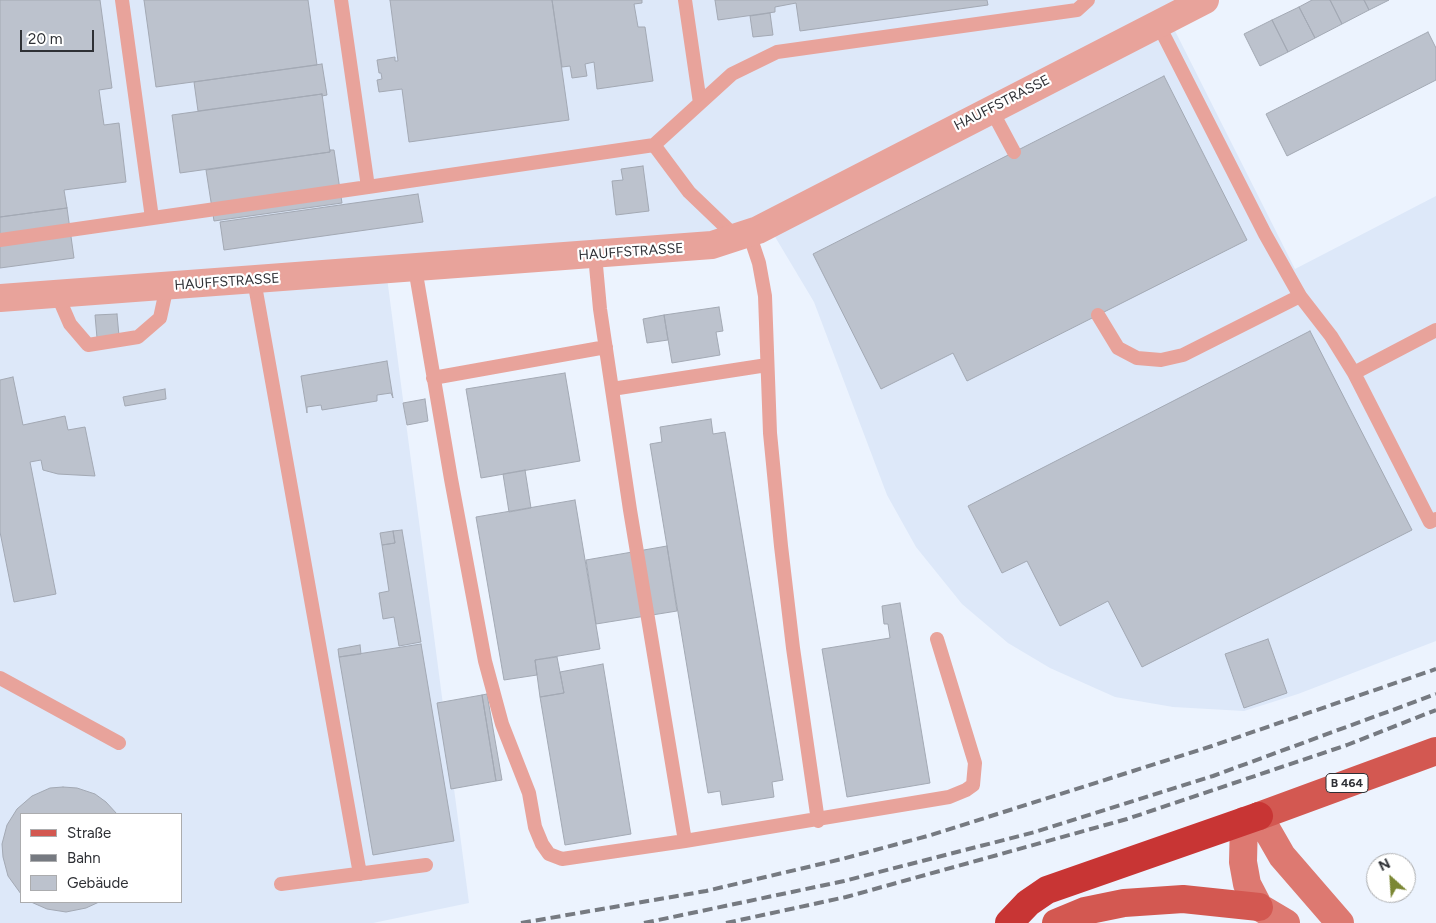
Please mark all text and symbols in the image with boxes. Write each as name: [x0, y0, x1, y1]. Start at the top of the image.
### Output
scale bar: [22, 20, 96, 52]
text: 20 m: [28, 30, 62, 48]
street label: HAUFFSTRASSE: [951, 72, 1053, 134]
street label: HAUFFSTRASSE: [578, 240, 684, 264]
street label: HAUFFSTRASSE: [174, 270, 280, 294]
road number: B 464: [1326, 774, 1368, 792]
legend: [20, 813, 182, 903]
text: Straße: [67, 824, 111, 842]
text: Bahn: [67, 849, 101, 867]
north arrow: [1366, 853, 1416, 903]
text: N: [1376, 855, 1393, 875]
text: Gebäude: [67, 874, 128, 892]

